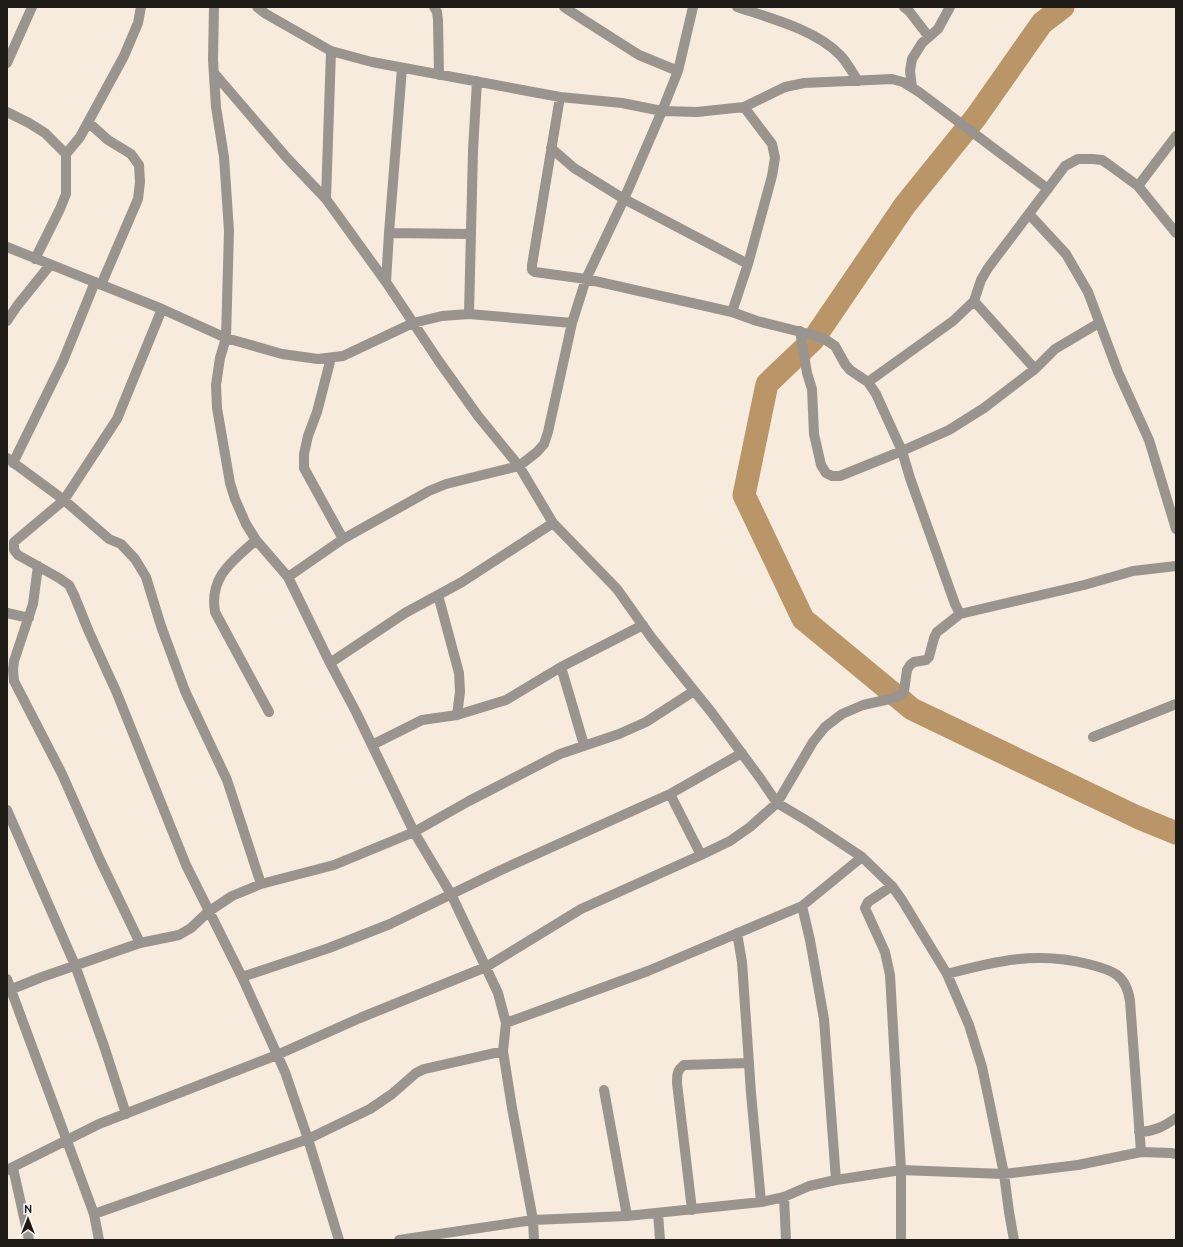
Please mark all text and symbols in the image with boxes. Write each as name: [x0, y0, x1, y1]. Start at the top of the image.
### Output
north arrow: [8, 1199, 48, 1239]
text: N: [24, 1203, 32, 1215]

